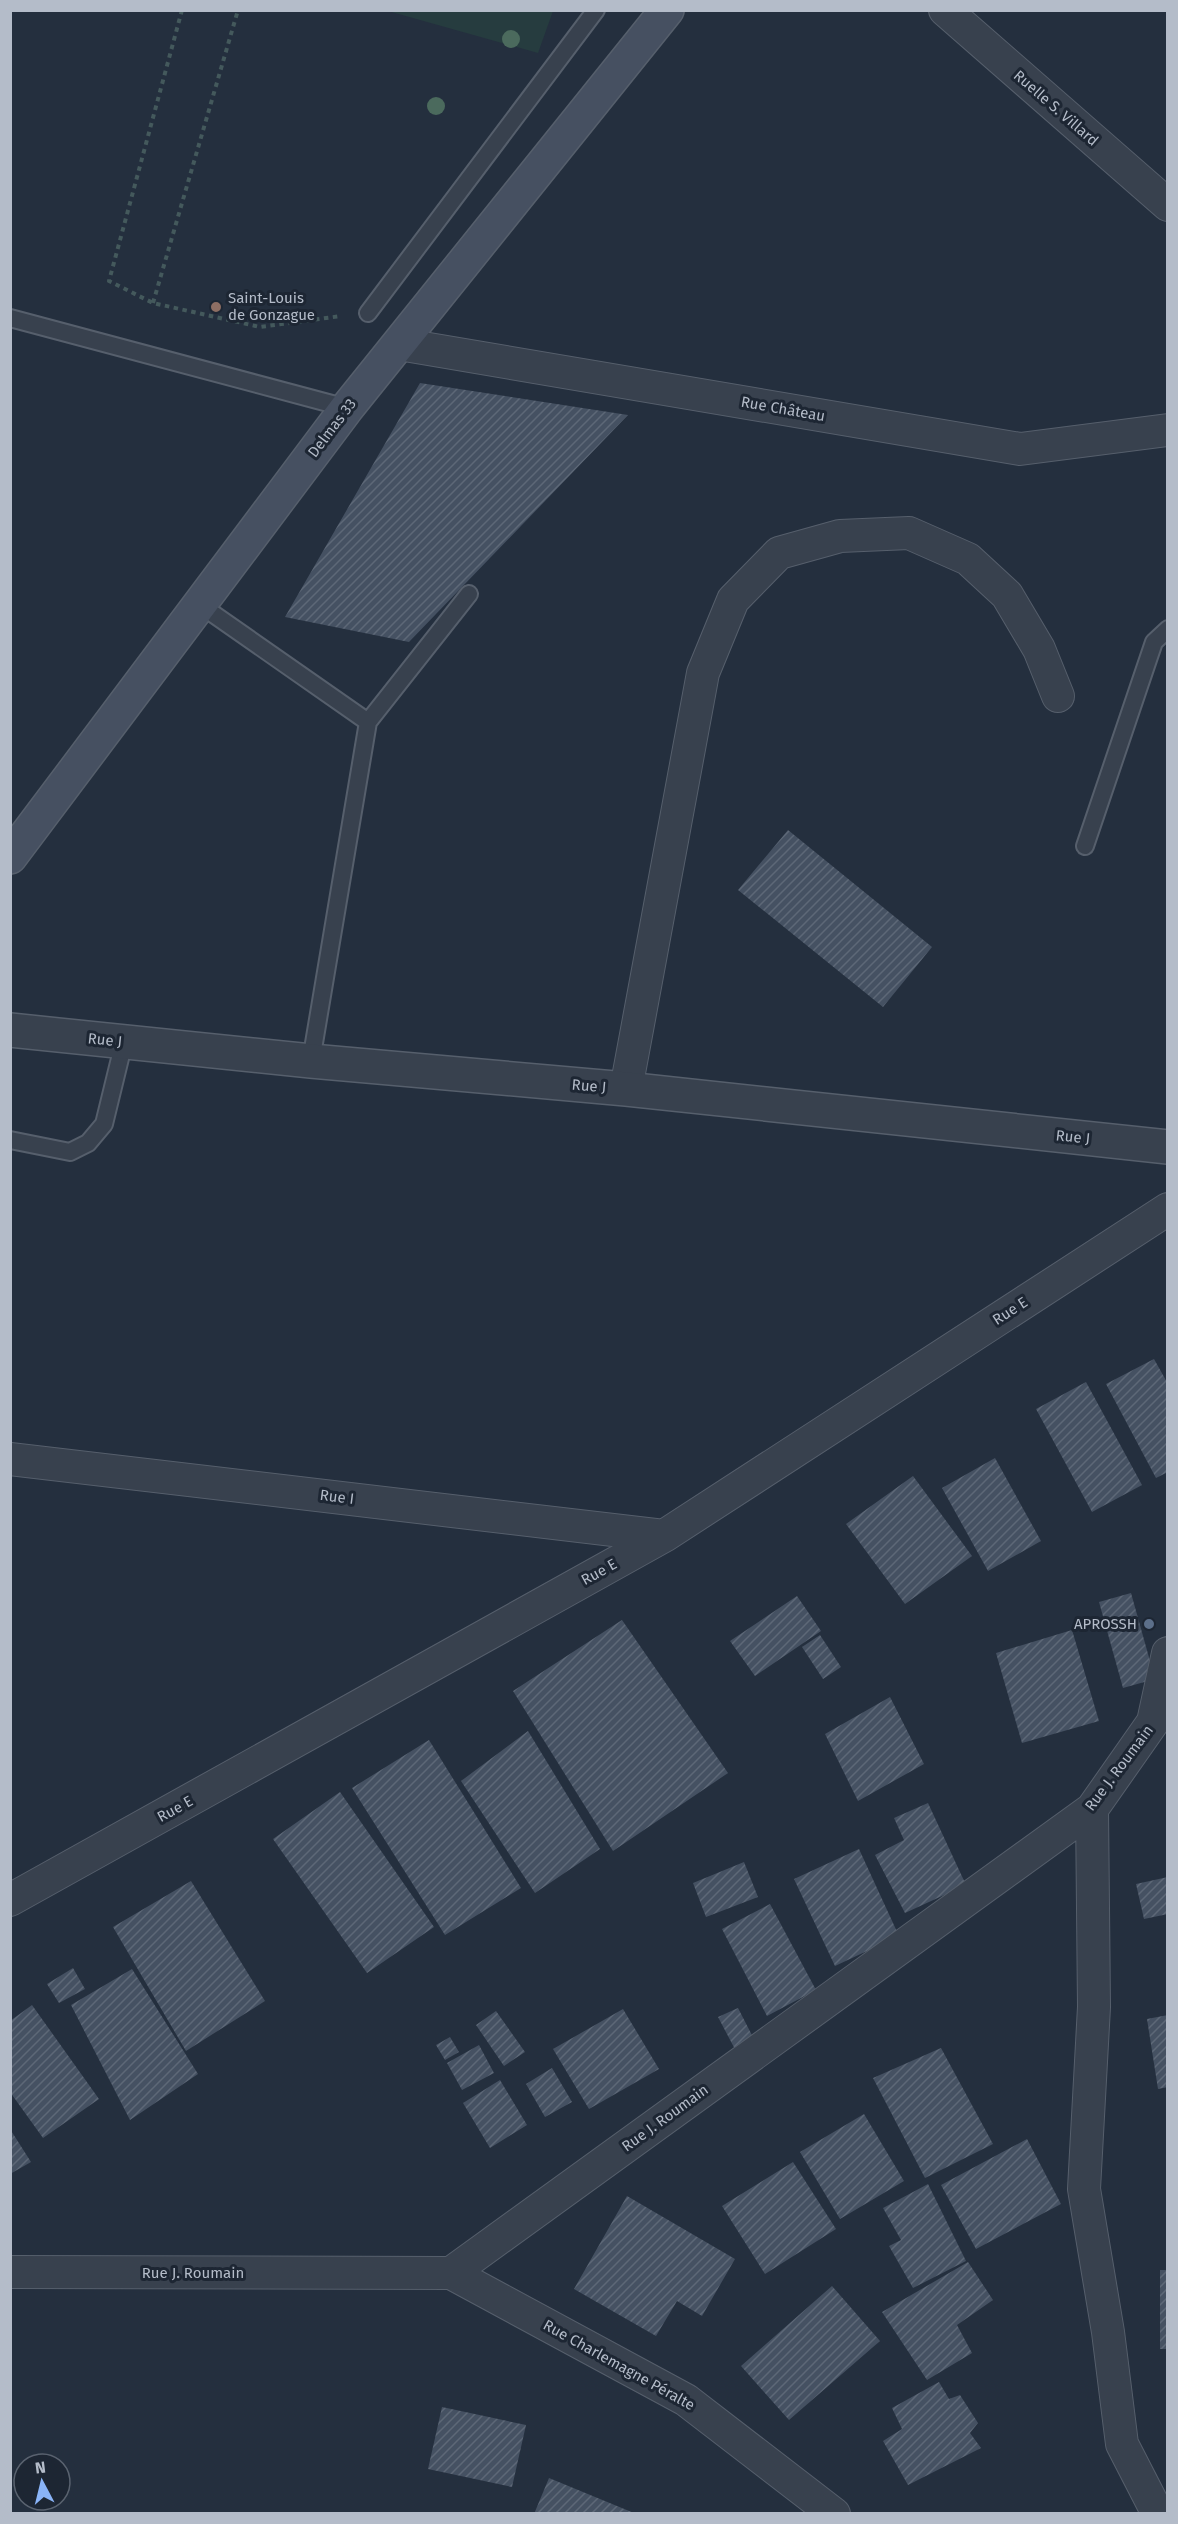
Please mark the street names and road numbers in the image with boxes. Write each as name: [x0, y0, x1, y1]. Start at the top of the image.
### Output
street label: Ruelle S. Villard: [1010, 66, 1102, 150]
street label: Rue Château: [739, 393, 827, 425]
street label: Delmas 33: [304, 395, 360, 461]
street label: Rue J: [87, 1029, 123, 1051]
street label: Rue J: [571, 1076, 607, 1096]
street label: Rue J: [1055, 1126, 1091, 1148]
street label: Rue E: [989, 1293, 1031, 1329]
street label: Rue I: [319, 1486, 355, 1508]
street label: Rue E: [578, 1555, 620, 1589]
street label: Rue J. Roumain: [1081, 1722, 1157, 1814]
street label: Rue E: [154, 1792, 196, 1826]
street label: Rue J. Roumain: [618, 2081, 712, 2155]
street label: Rue J. Roumain: [142, 2264, 244, 2282]
street label: Rue Charlemagne Péralte: [540, 2316, 698, 2414]

